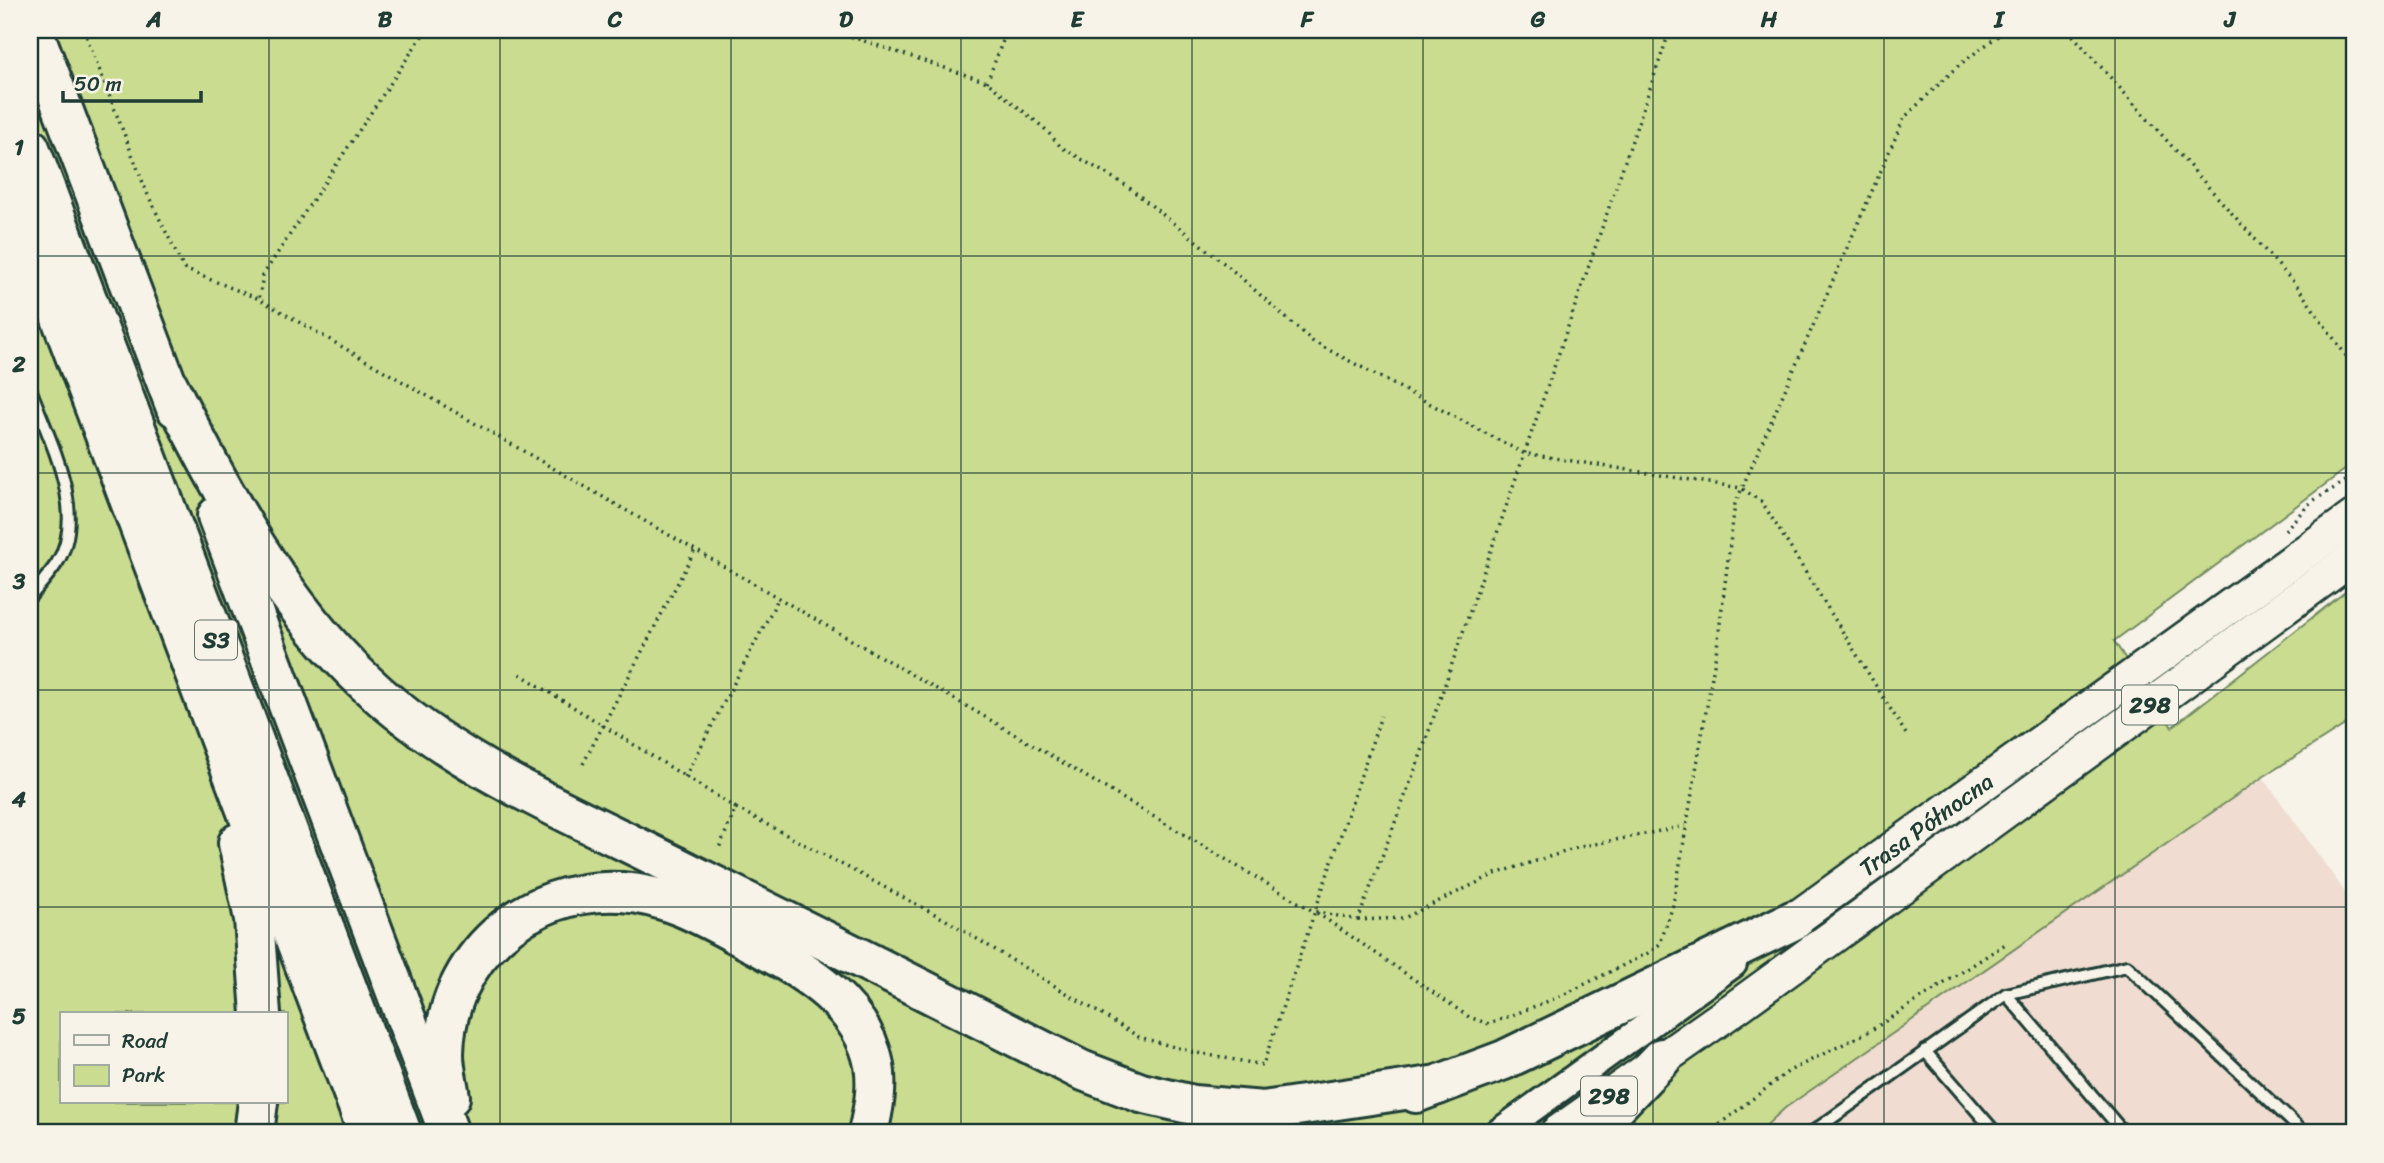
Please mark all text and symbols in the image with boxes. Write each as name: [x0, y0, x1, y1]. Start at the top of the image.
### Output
text: A: [145, 0, 162, 40]
text: B: [378, 0, 393, 40]
text: C: [607, 0, 623, 40]
text: D: [839, 0, 854, 40]
text: E: [1071, 0, 1086, 40]
text: F: [1300, 0, 1315, 40]
text: G: [1530, 0, 1546, 40]
text: H: [1760, 0, 1778, 40]
text: I: [1993, 0, 2005, 40]
text: J: [2223, 0, 2237, 40]
scale bar: [63, 60, 201, 104]
text: 50 m: [74, 65, 122, 103]
text: 1: [14, 127, 24, 168]
text: 2: [11, 344, 26, 385]
text: 3: [12, 561, 26, 602]
road number: S3: [195, 620, 237, 660]
road number: 298: [2122, 685, 2178, 724]
street label: Trasa Północna: [1850, 761, 2003, 888]
text: 4: [11, 779, 27, 820]
text: 5: [12, 996, 26, 1037]
legend: [60, 1012, 287, 1104]
text: Road: [122, 1022, 169, 1060]
text: Park: [122, 1056, 165, 1094]
road number: 298: [1581, 1077, 1637, 1116]

